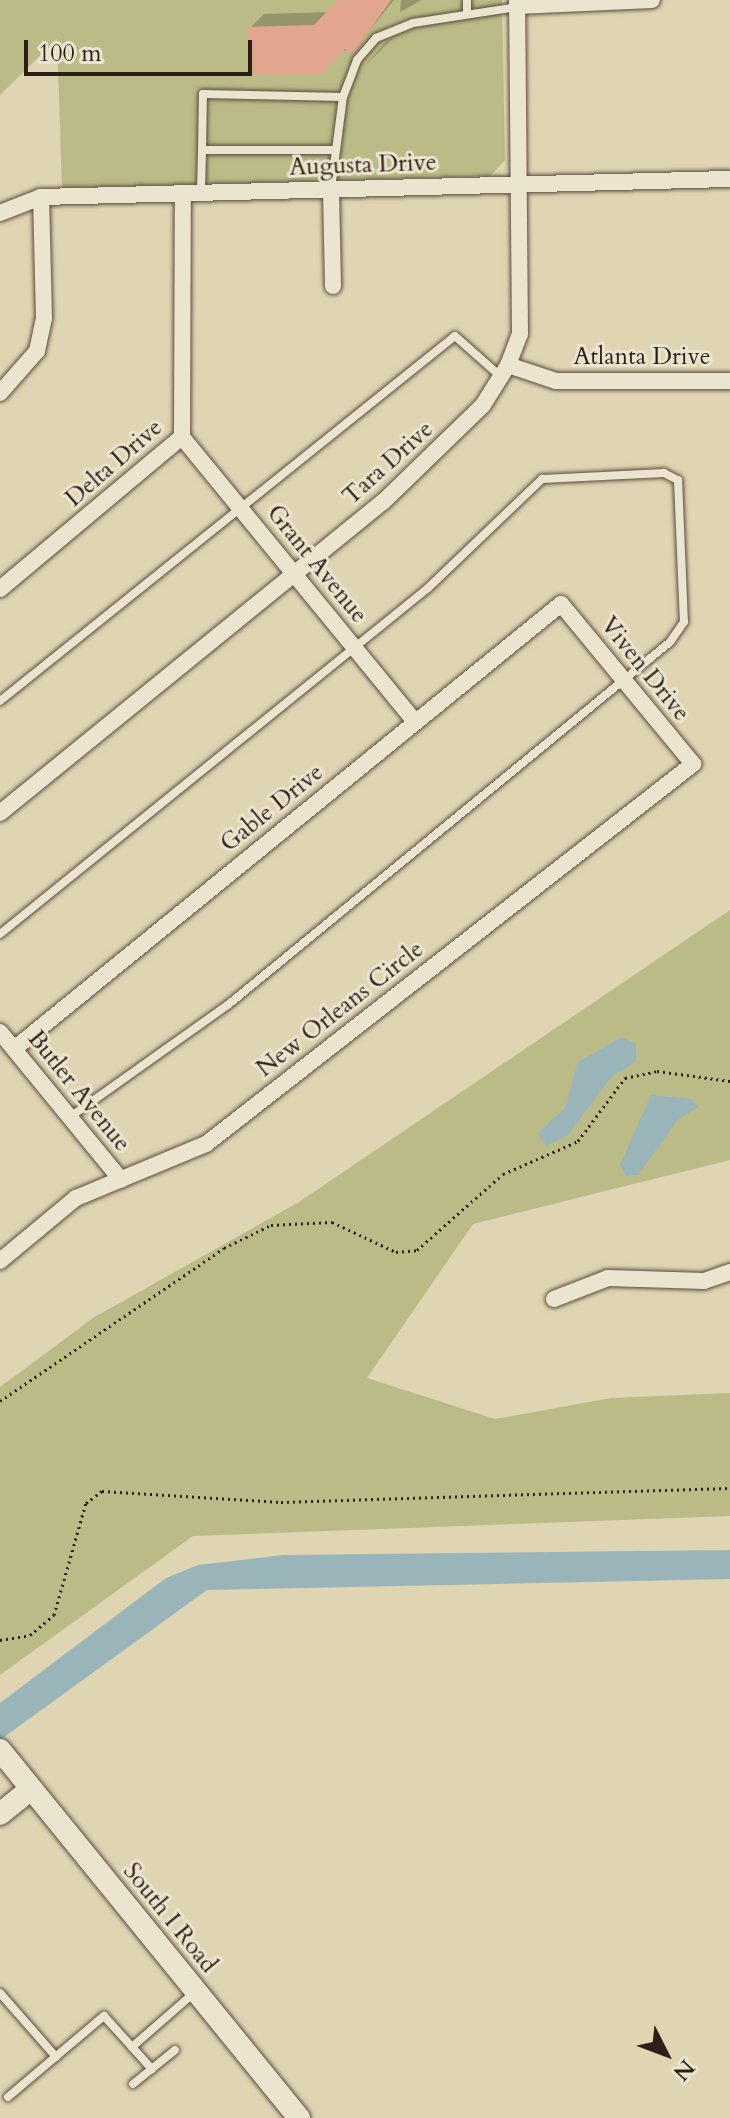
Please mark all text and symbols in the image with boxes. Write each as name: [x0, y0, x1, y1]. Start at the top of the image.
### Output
scale bar: [28, 24, 256, 74]
text: 100 m: [38, 37, 102, 70]
street label: Augusta Drive: [289, 148, 437, 182]
street label: Atlanta Drive: [573, 343, 711, 371]
street label: Delta Drive: [60, 413, 168, 513]
street label: Tara Drive: [337, 415, 439, 511]
street label: Grant Avenue: [261, 499, 373, 629]
street label: Viven Drive: [594, 611, 696, 727]
street label: Gable Drive: [215, 758, 329, 858]
street label: New Orleans Circle: [251, 935, 429, 1083]
street label: Butler Avenue: [22, 1025, 136, 1157]
street label: South I Road: [117, 1857, 223, 1979]
north arrow: [626, 2014, 706, 2094]
text: N: [666, 2053, 701, 2087]

